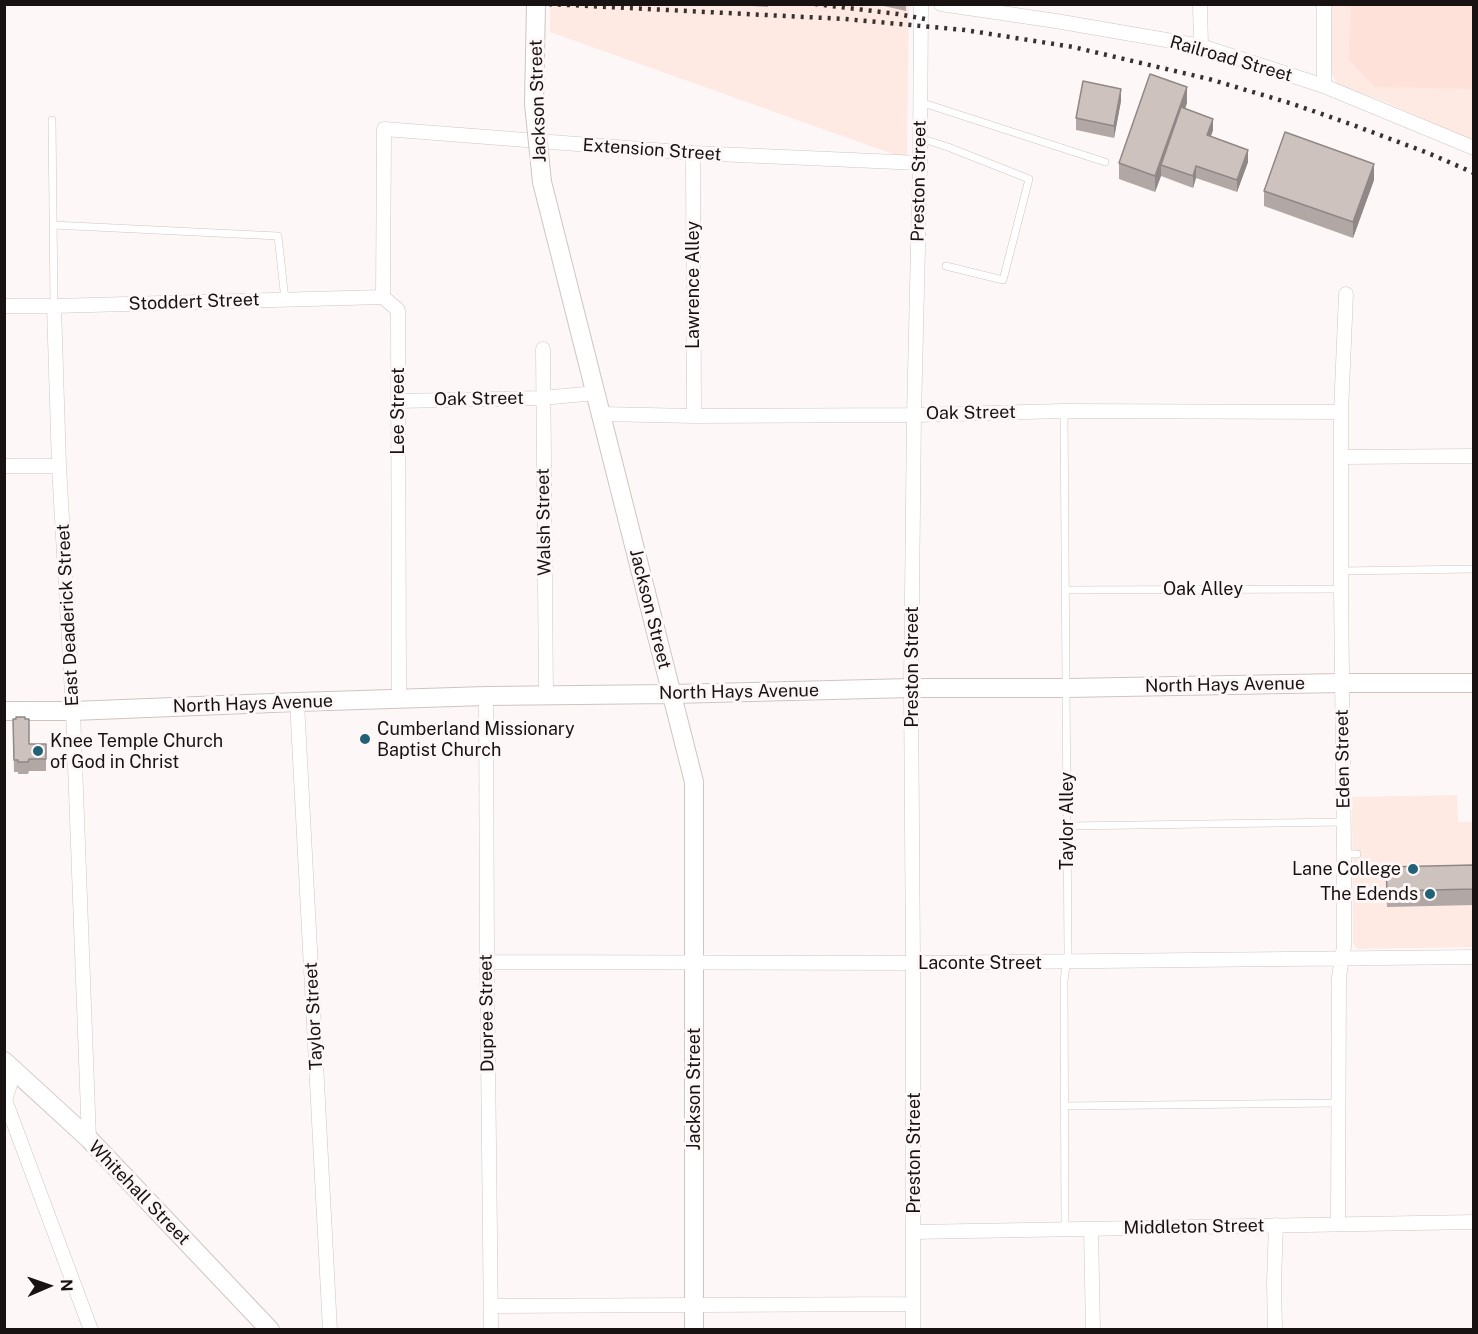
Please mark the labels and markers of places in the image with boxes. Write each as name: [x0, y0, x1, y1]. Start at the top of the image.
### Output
place label: Cumberland Missionary Baptist Church: [377, 718, 575, 760]
place label: Knee Temple Church of God in Christ: [50, 730, 223, 772]
marker: Cumberland Missionary Baptist Church: [358, 732, 372, 746]
marker: Knee Temple Church of God in Christ: [31, 744, 45, 758]
place label: Lane College: [1292, 858, 1401, 880]
marker: Lane College: [1406, 862, 1420, 876]
place label: The Edends: [1320, 883, 1418, 905]
marker: The Edends: [1423, 887, 1437, 901]

